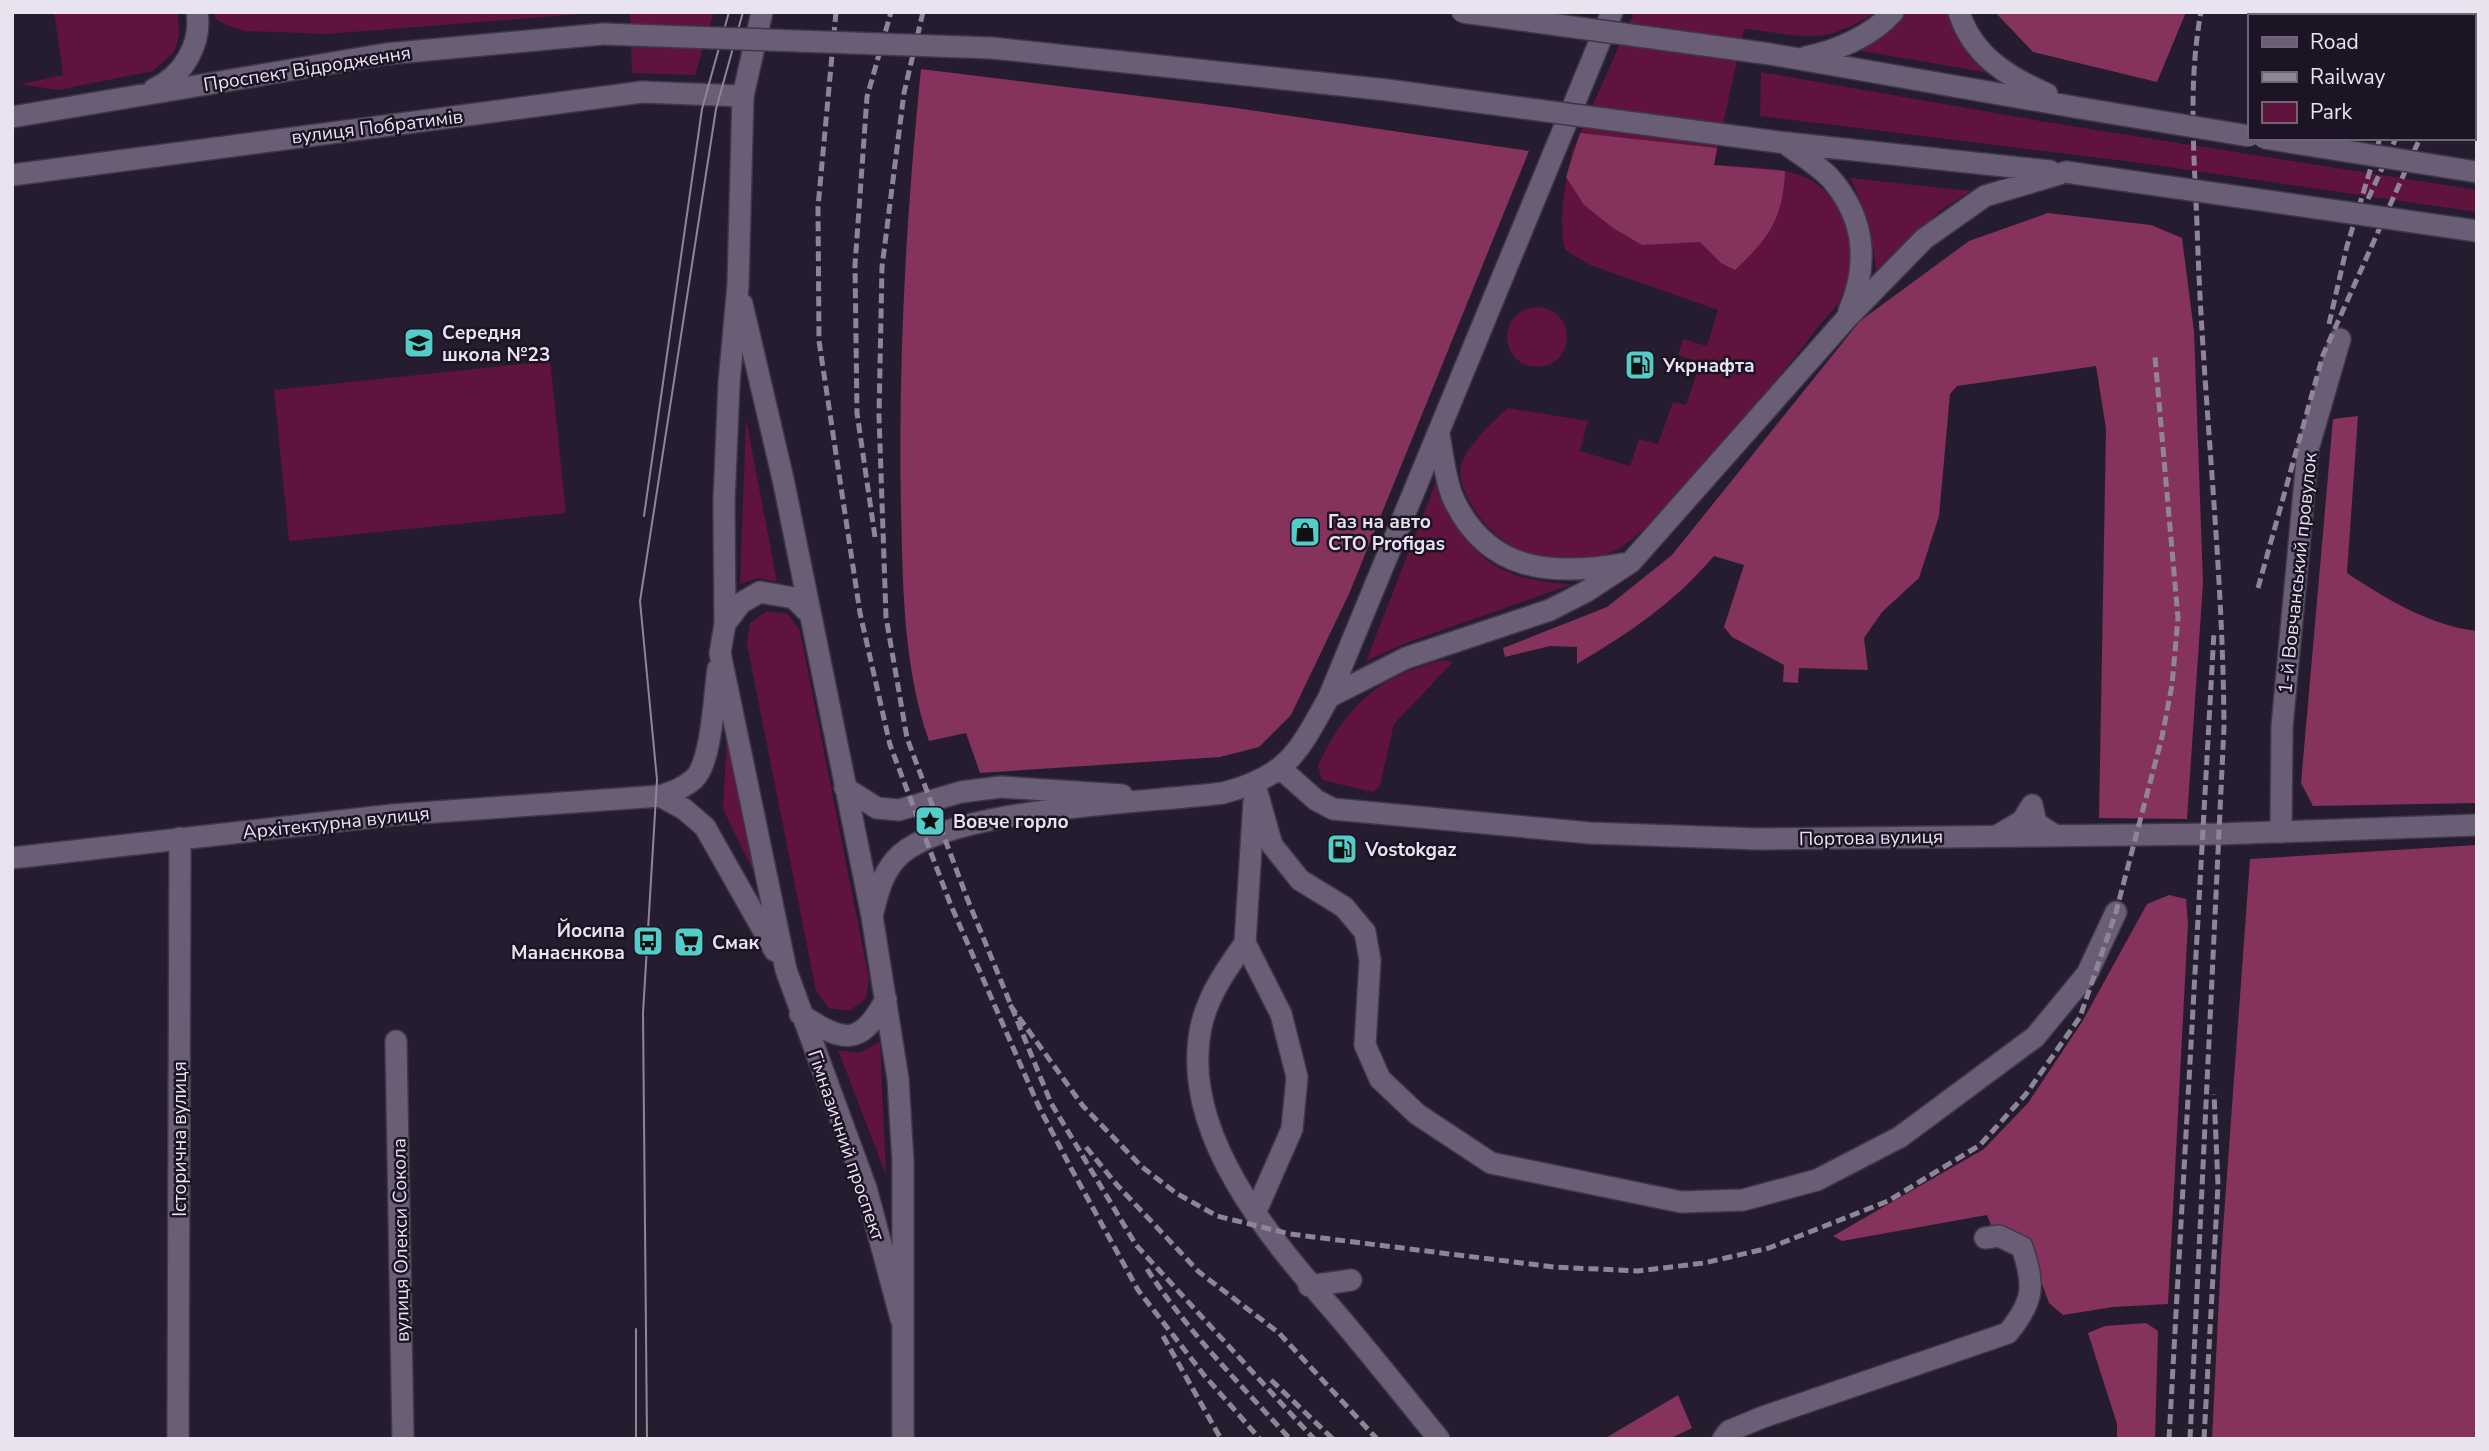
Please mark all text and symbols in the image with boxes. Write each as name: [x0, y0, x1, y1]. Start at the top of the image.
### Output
legend: [2248, 14, 2475, 140]
text: Road: [2310, 28, 2359, 56]
street label: Проспект Відродження: [202, 40, 413, 98]
text: Railway: [2310, 63, 2385, 91]
text: Park: [2310, 98, 2352, 126]
street label: вулиця Побратимів: [290, 104, 464, 150]
place label: Середня школа №23: [442, 320, 550, 368]
school or university icon: Середня школа №23: [402, 326, 436, 360]
fuel station icon: Укрнафта: [1623, 348, 1657, 382]
place label: Укрнафта: [1662, 353, 1755, 379]
street label: 1-й Вовчанський провулок: [2272, 451, 2324, 695]
place label: Газ на авто СТО Profigas: [1328, 509, 1445, 557]
shop icon: Газ на авто СТО Profigas: [1288, 515, 1322, 549]
street label: Архітектурна вулиця: [241, 800, 431, 846]
place icon: Вовче горло: [913, 804, 947, 838]
place label: Вовче горло: [953, 809, 1069, 835]
street label: Портова вулиця: [1799, 824, 1943, 852]
fuel station icon: Vostokgaz: [1325, 832, 1359, 866]
place label: Vostokgaz: [1364, 837, 1457, 863]
place label: Йосипа Манаєнкова: [511, 918, 625, 966]
bus stop icon: Йосипа Манаєнкова: [631, 924, 665, 958]
supermarket icon: Смак: [672, 925, 706, 959]
place label: Смак: [712, 930, 760, 956]
street label: Гімназичний проспект: [801, 1047, 891, 1245]
street label: Історична вулиця: [167, 1061, 193, 1217]
street label: вулиця Олекси Сокола: [386, 1138, 416, 1342]

